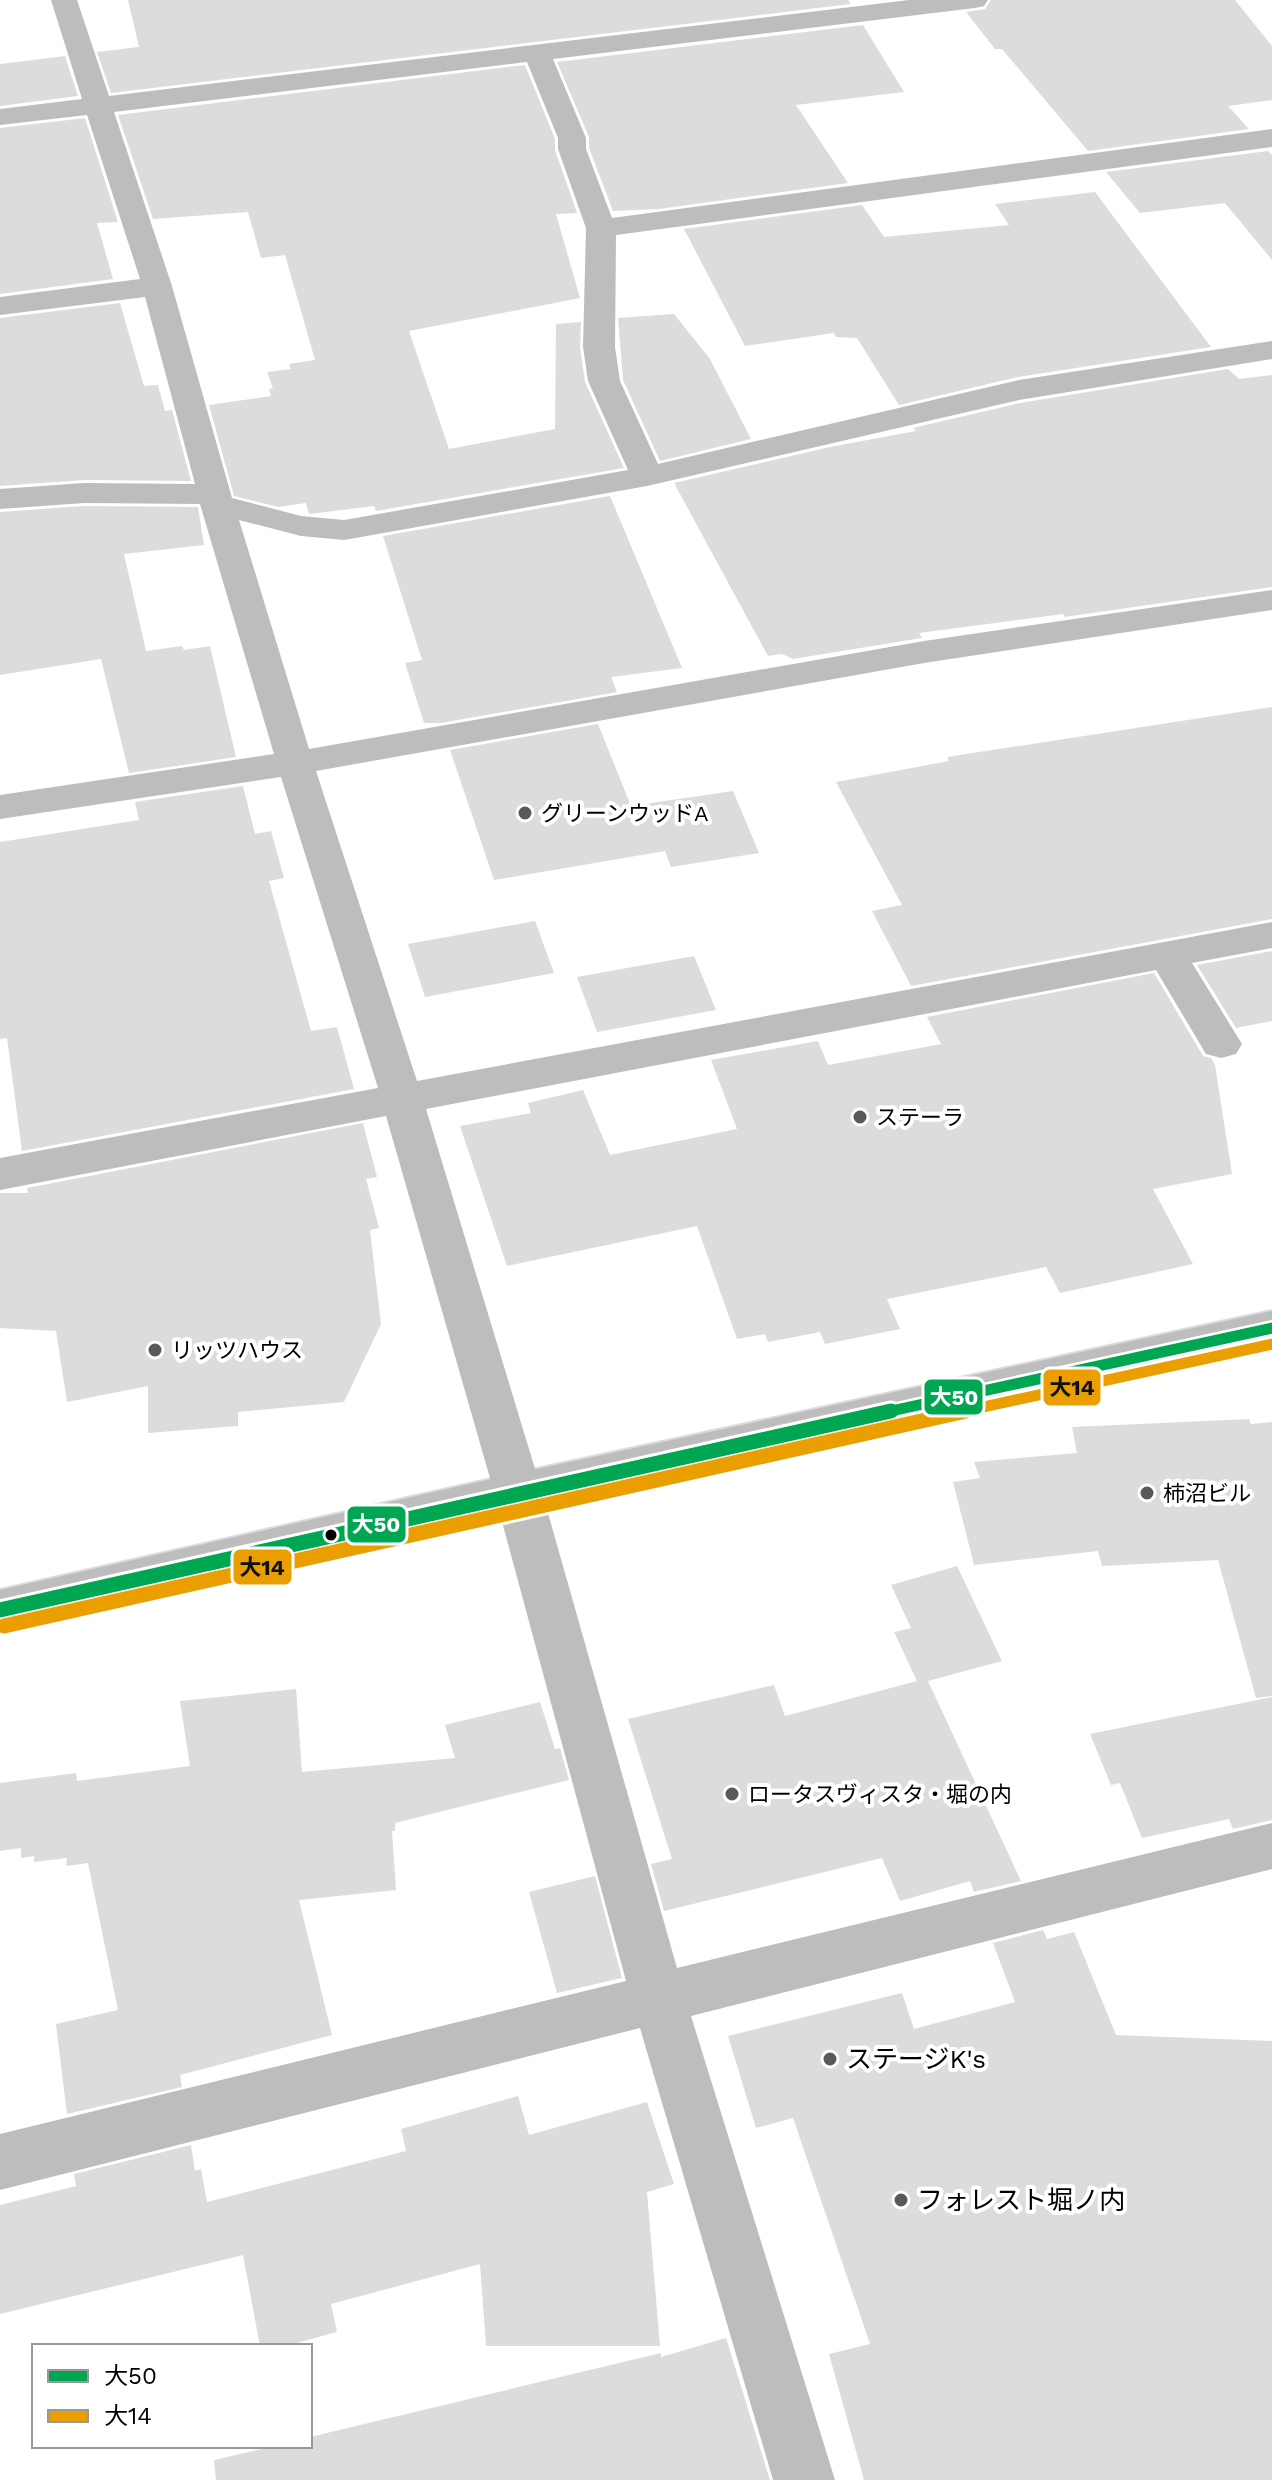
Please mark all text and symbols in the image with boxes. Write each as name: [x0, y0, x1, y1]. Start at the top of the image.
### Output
place label: グリーンウッドA: [541, 801, 708, 826]
marker: グリーンウッドA: [516, 804, 534, 822]
place label: ステーラ: [876, 1105, 964, 1130]
marker: ステーラ: [851, 1108, 869, 1126]
place label: リッツハウス: [171, 1338, 303, 1363]
marker: リッツハウス: [146, 1341, 164, 1359]
line badge: 大14: [1042, 1368, 1102, 1407]
text: 大14: [1049, 1375, 1095, 1400]
line badge: 大50: [923, 1378, 984, 1416]
text: 大50: [930, 1385, 979, 1410]
place label: 柿沼ビル: [1163, 1481, 1251, 1506]
marker: 柿沼ビル: [1138, 1484, 1156, 1502]
line badge: 大50: [346, 1505, 407, 1544]
text: 大50: [352, 1512, 401, 1537]
unlabelled marker: [323, 1527, 339, 1543]
line badge: 大14: [232, 1548, 293, 1586]
text: 大14: [239, 1555, 285, 1580]
place label: ロータスヴィスタ・堀の内: [748, 1782, 1012, 1807]
marker: ロータスヴィスタ・堀の内: [723, 1785, 741, 1803]
place label: ステージK's: [846, 2044, 986, 2074]
marker: ステージK's: [821, 2050, 839, 2068]
place label: フォレスト堀ノ内: [917, 2185, 1125, 2215]
marker: フォレスト堀ノ内: [892, 2191, 910, 2209]
legend: [32, 2344, 312, 2448]
text: 大50: [104, 2362, 157, 2390]
text: 大14: [104, 2402, 152, 2430]

